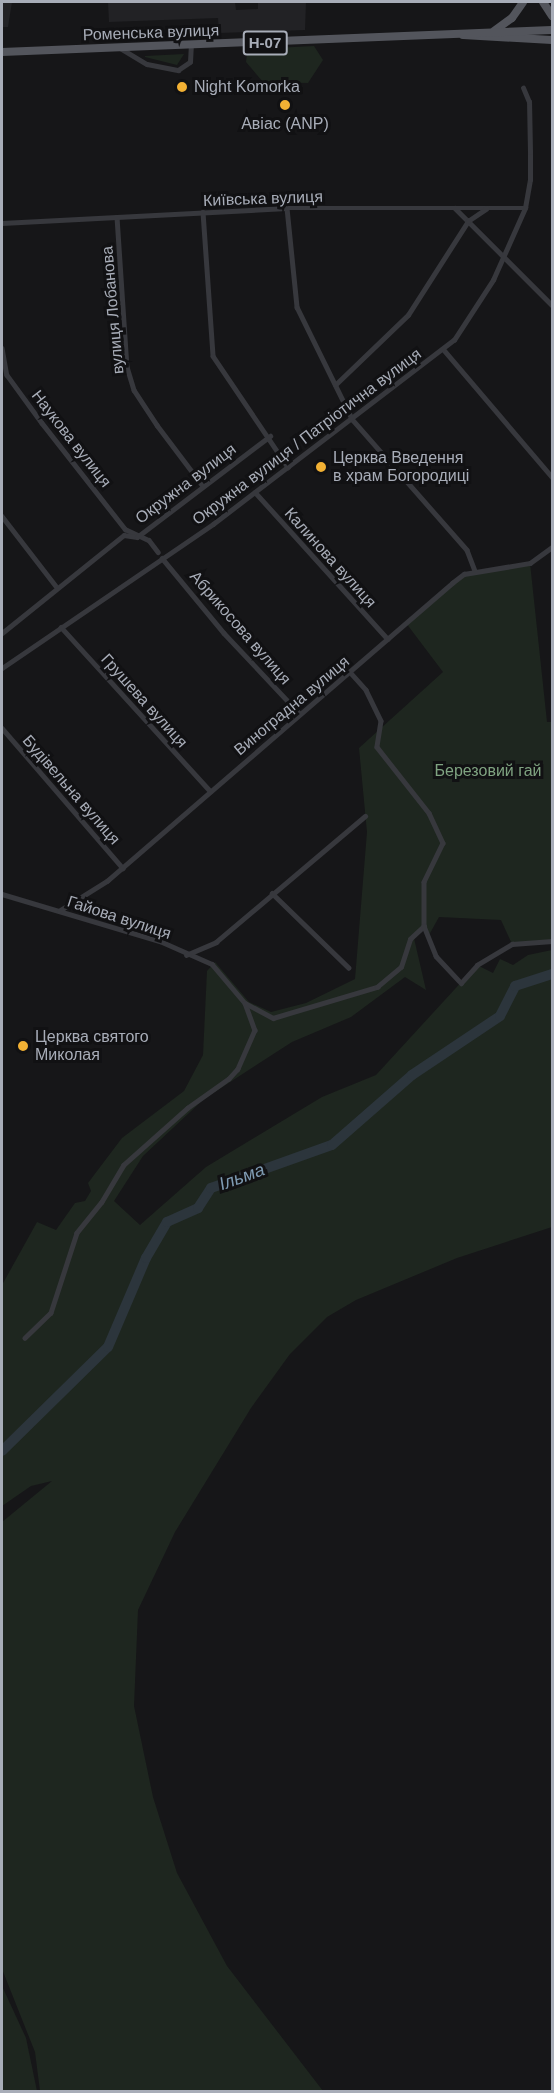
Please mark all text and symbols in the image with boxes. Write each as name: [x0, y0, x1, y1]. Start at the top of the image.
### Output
street label: Роменська вулиця: [82, 21, 220, 45]
road number: Н-07: [242, 31, 288, 55]
place label: Night Komorka: [194, 77, 300, 97]
marker: Night Komorka: [175, 80, 189, 94]
marker: Авіас (ANP): [278, 98, 292, 112]
place label: Авіас (ANP): [241, 114, 329, 134]
street label: Київська вулиця: [203, 187, 323, 211]
street label: вулиця Лобанова: [98, 245, 128, 375]
street label: Окружна вулиця / Патріотична вулиця: [189, 345, 425, 529]
street label: Наукова вулиця: [27, 387, 115, 491]
street label: Окружна вулиця: [132, 440, 240, 528]
place label: Церква Введення в храм Богородиці: [333, 448, 469, 486]
marker: Церква Введення в храм Богородиці: [314, 460, 328, 474]
street label: Калинова вулиця: [280, 504, 380, 612]
street label: Абрикосова вулиця: [185, 567, 295, 689]
street label: Грушева вулиця: [97, 650, 191, 752]
street label: Виноградна вулиця: [231, 652, 353, 760]
street label: Будівельна вулиця: [18, 731, 124, 849]
park label: Березовий гай: [434, 761, 542, 781]
street label: Гайова вулиця: [65, 892, 173, 944]
place label: Церква святого Миколая: [35, 1027, 149, 1065]
marker: Церква святого Миколая: [16, 1039, 30, 1053]
water label: Ільма: [216, 1159, 268, 1195]

